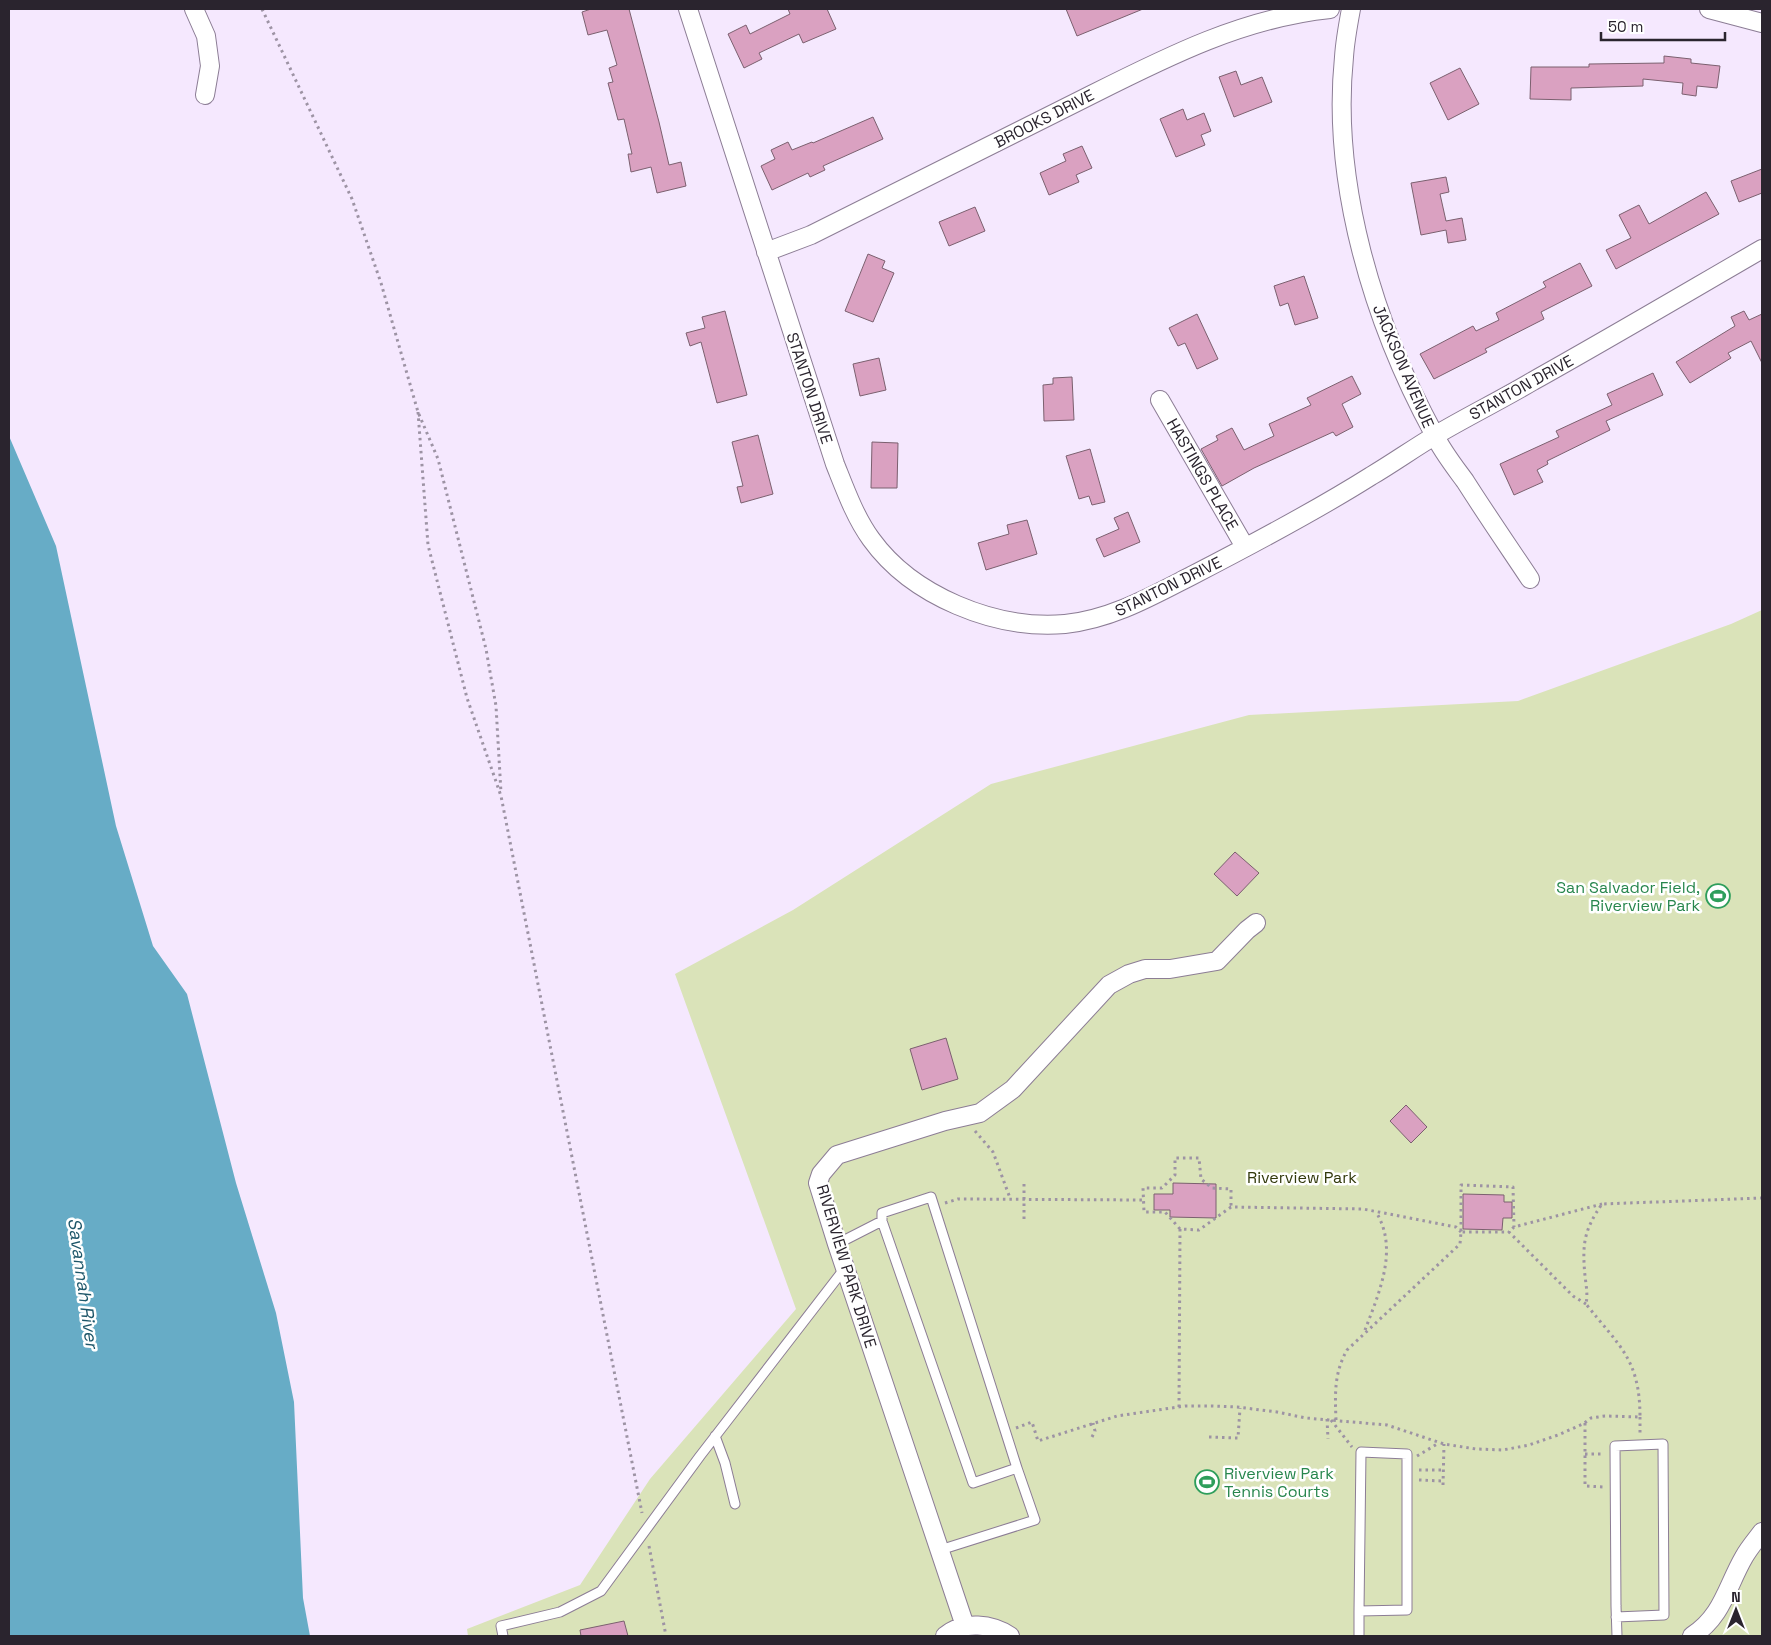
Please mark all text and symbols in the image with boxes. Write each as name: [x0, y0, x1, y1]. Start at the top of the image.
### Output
scale bar: [1601, 10, 1725, 42]
text: 50 m: [1608, 17, 1643, 36]
street label: BROOKS DRIVE: [991, 84, 1098, 153]
street label: JACKSON AVENUE: [1368, 301, 1439, 431]
street label: STANTON DRIVE: [782, 330, 837, 447]
street label: STANTON DRIVE: [1465, 350, 1577, 425]
street label: HASTINGS PLACE: [1162, 415, 1243, 534]
street label: STANTON DRIVE: [1111, 552, 1225, 621]
place label: San Salvador Field, Riverview Park: [1556, 877, 1700, 916]
sports icon: San Salvador Field, Riverview Park: [1705, 883, 1731, 909]
park label: Riverview Park: [1247, 1167, 1357, 1188]
street label: RIVERVIEW PARK DRIVE: [812, 1182, 881, 1350]
water label: Savannah River: [63, 1216, 104, 1352]
place label: Riverview Park Tennis Courts: [1224, 1463, 1334, 1502]
sports icon: Riverview Park Tennis Courts: [1194, 1469, 1220, 1495]
north arrow: [1711, 1585, 1761, 1635]
text: N: [1731, 1588, 1741, 1606]

